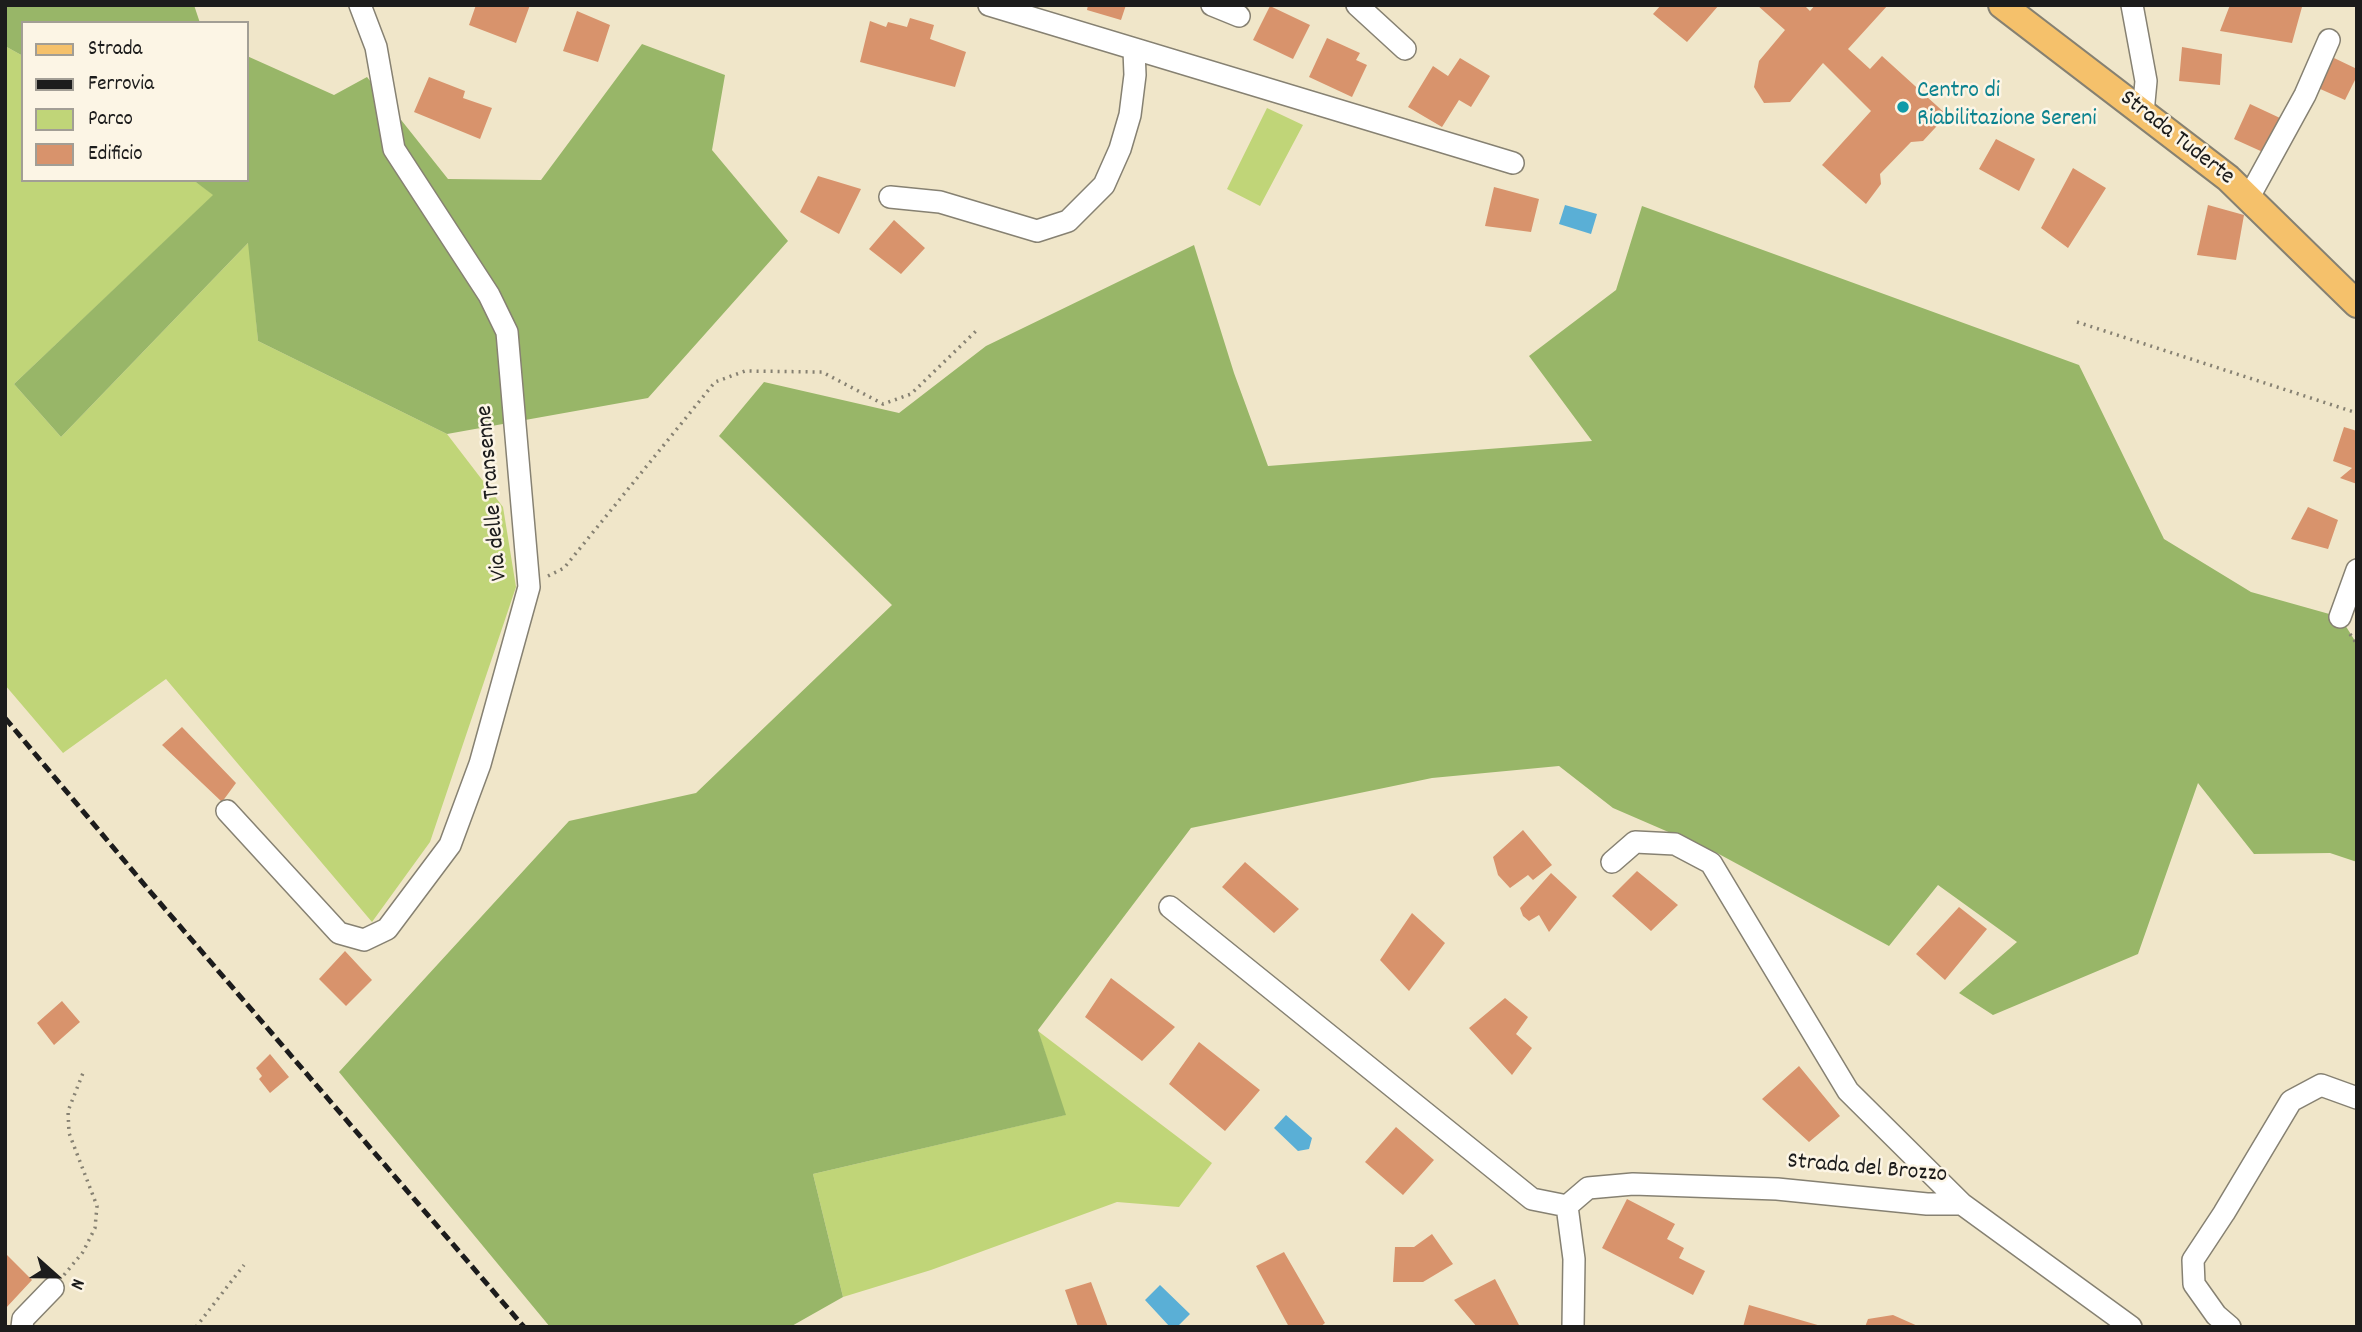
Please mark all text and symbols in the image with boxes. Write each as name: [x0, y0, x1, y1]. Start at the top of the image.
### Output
legend: [21, 21, 248, 182]
text: Strada: [88, 35, 142, 65]
text: Ferrovia: [88, 70, 154, 100]
place label: Centro di Riabilitazione Sereni: [1917, 79, 2097, 135]
street label: Strada Tuderte: [2113, 85, 2239, 193]
marker: Centro di Riabilitazione Sereni: [1895, 99, 1911, 115]
text: Parco: [88, 105, 133, 135]
text: Edificio: [88, 140, 143, 170]
street label: Via delle Transenne: [472, 404, 516, 582]
street label: Strada del Brozzo: [1786, 1149, 1948, 1191]
north arrow: [21, 1241, 91, 1311]
text: N: [62, 1274, 90, 1293]

